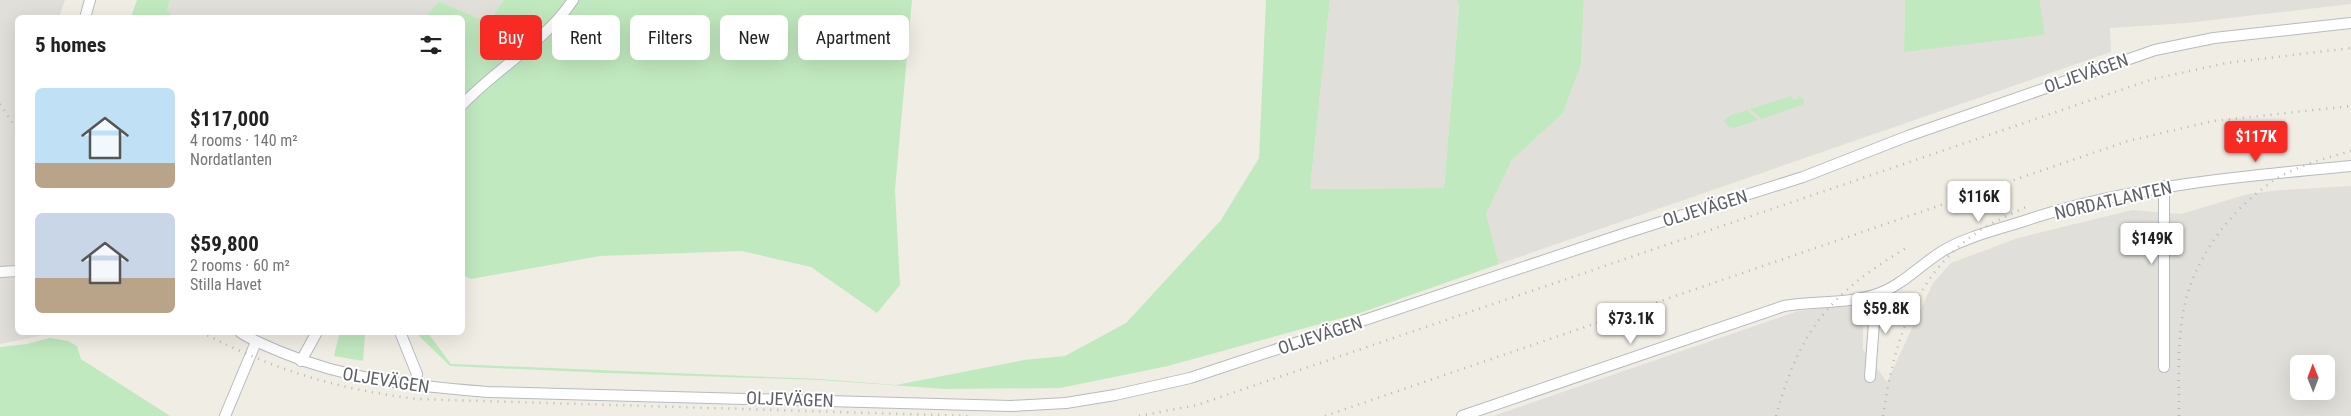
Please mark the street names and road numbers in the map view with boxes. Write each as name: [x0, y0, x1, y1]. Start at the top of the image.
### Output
street label: OLJEVÄGEN: [2041, 49, 2131, 97]
street label: NORDATLANTEN: [2052, 176, 2174, 224]
street label: OLJEVÄGEN: [1660, 185, 1750, 231]
street label: OLJEVÄGEN: [1275, 311, 1365, 359]
street label: OLJEVÄGEN: [341, 363, 431, 397]
street label: OLJEVÄGEN: [746, 387, 834, 411]

